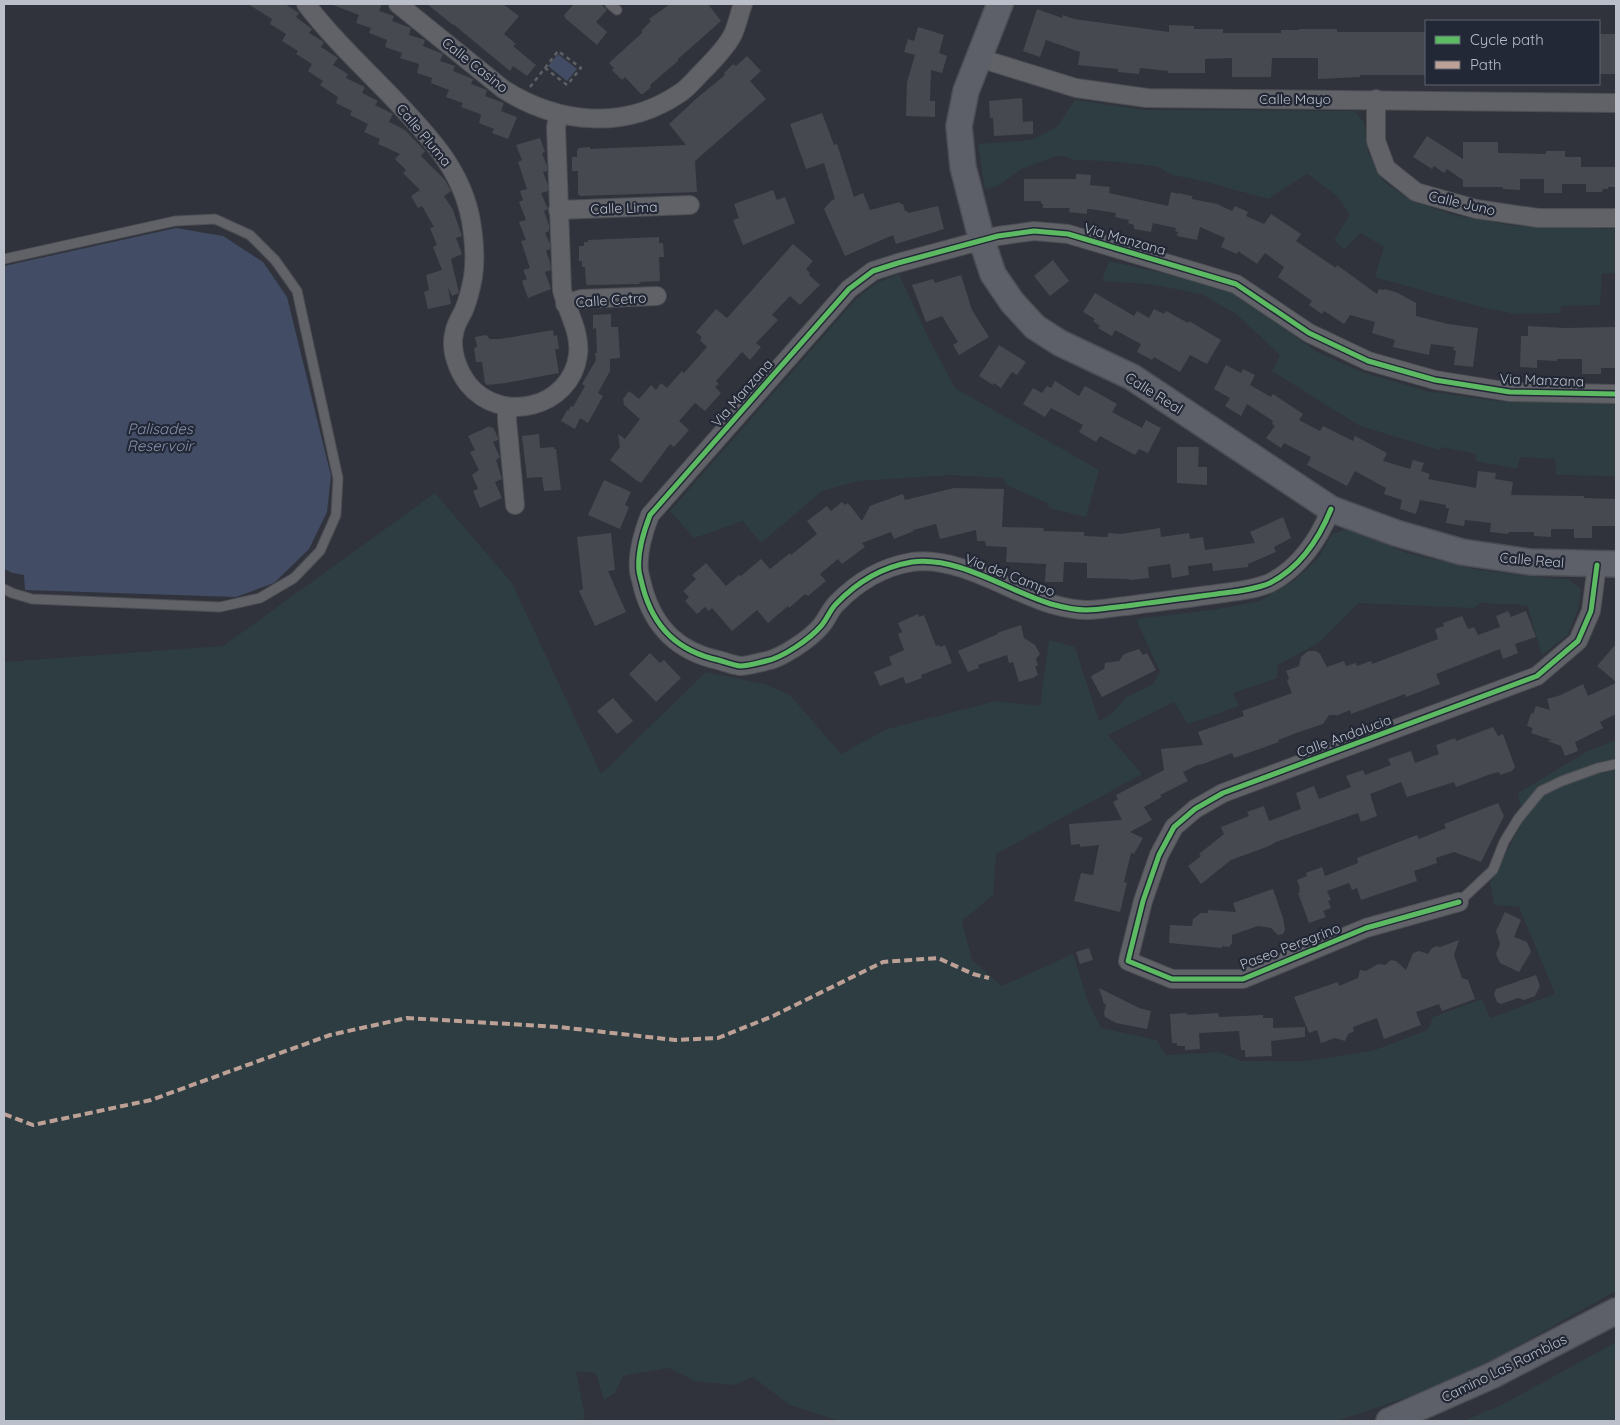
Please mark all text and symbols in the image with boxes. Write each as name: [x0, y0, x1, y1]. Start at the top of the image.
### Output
legend: [1425, 20, 1600, 85]
text: Cycle path: [1470, 30, 1544, 49]
street label: Calle Casino: [438, 33, 512, 97]
text: Path: [1470, 55, 1502, 74]
street label: Calle Mayo: [1259, 90, 1331, 108]
street label: Calle Pluma: [393, 100, 455, 170]
street label: Calle Juno: [1427, 187, 1497, 219]
street label: Calle Lima: [590, 198, 658, 218]
street label: Via Manzana: [1082, 219, 1168, 259]
street label: Calle Cetro: [575, 289, 647, 311]
street label: Via Manzana: [707, 355, 777, 431]
street label: Calle Real: [1122, 368, 1186, 418]
street label: Via Manzana: [1499, 370, 1585, 390]
water label: Palisades Reservoir: [127, 419, 195, 455]
street label: Calle Real: [1499, 548, 1565, 572]
street label: Via del Campo: [962, 550, 1058, 600]
street label: Calle Andalucia: [1294, 711, 1394, 761]
street label: Paseo Peregrino: [1237, 919, 1343, 973]
street label: Camino Las Ramblas: [1438, 1330, 1570, 1406]

